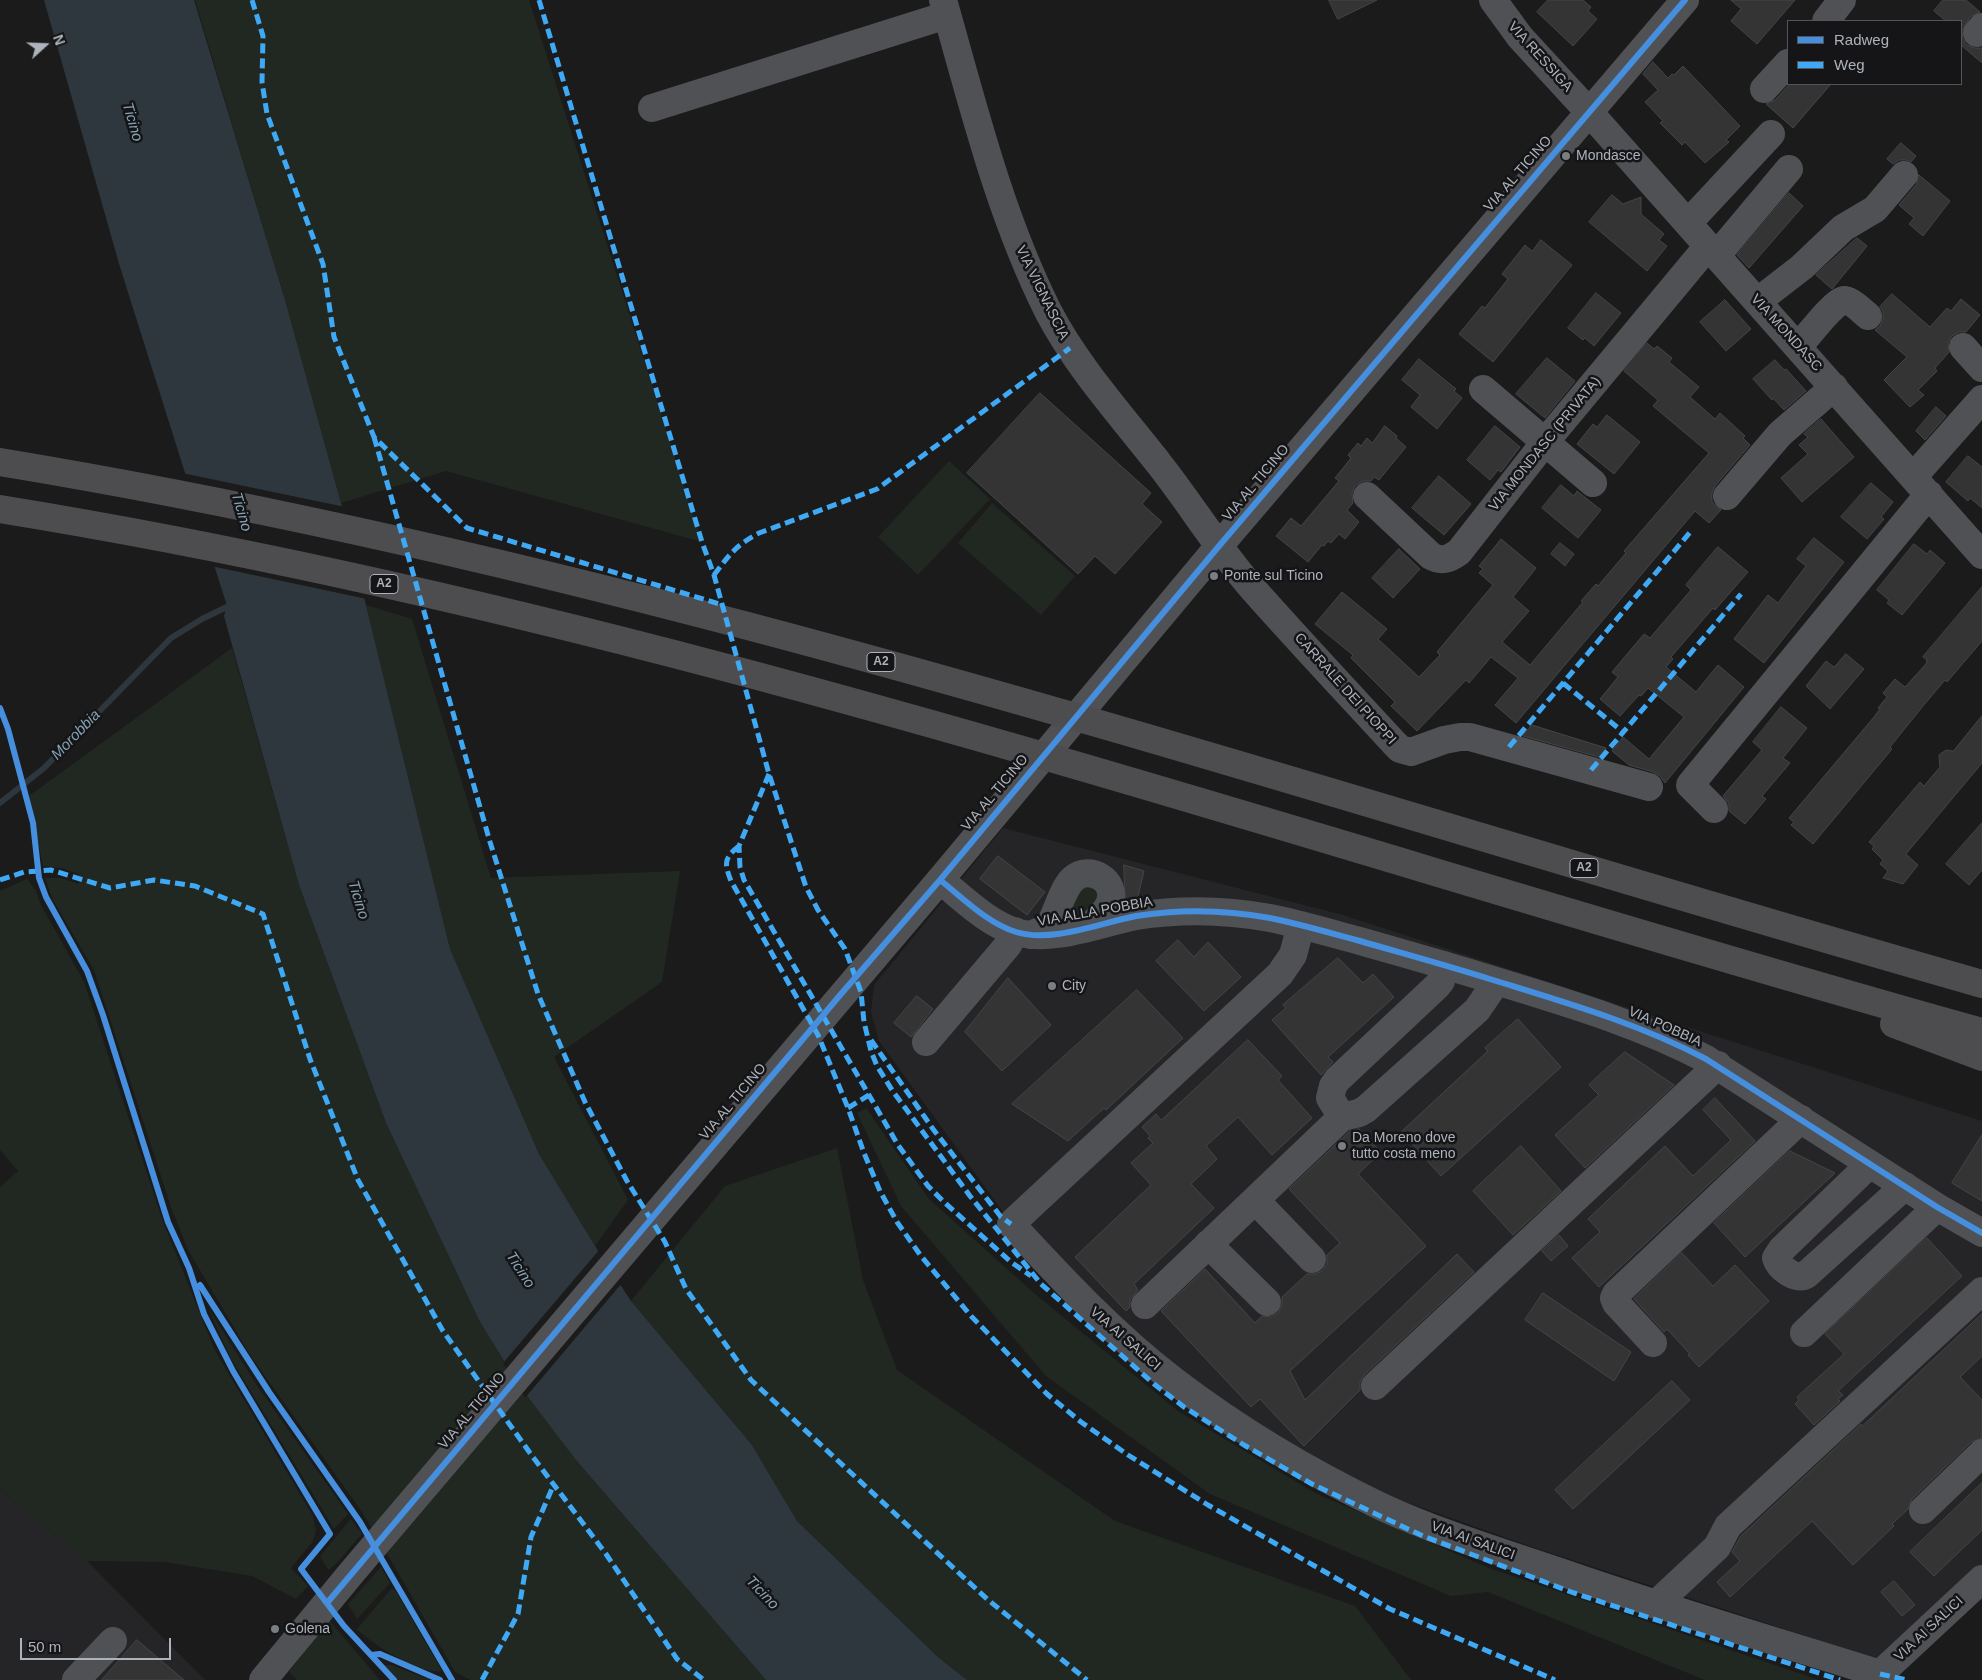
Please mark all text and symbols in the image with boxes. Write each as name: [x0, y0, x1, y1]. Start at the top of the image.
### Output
street label: VIA RESSIGA: [1504, 18, 1576, 96]
north arrow: [20, 20, 70, 70]
legend: [1787, 20, 1962, 85]
text: Radweg: [1834, 31, 1889, 48]
text: N: [50, 32, 68, 47]
text: Weg: [1834, 56, 1865, 73]
water label: Ticino: [118, 100, 146, 144]
street label: VIA AL TICINO: [1481, 133, 1555, 215]
place label: Mondasce: [1576, 148, 1641, 164]
marker: Mondasce: [1560, 150, 1572, 162]
street label: VIA VIGNASCIA: [1012, 243, 1072, 343]
street label: VIA MONDASC: [1747, 291, 1825, 375]
street label: VIA MONDASC (PRIVATA): [1486, 373, 1604, 515]
street label: VIA AL TICINO: [1219, 441, 1293, 525]
water label: Ticino: [227, 490, 255, 534]
place label: Ponte sul Ticino: [1224, 568, 1323, 584]
marker: Ponte sul Ticino: [1208, 570, 1220, 582]
road number: A2: [370, 574, 398, 594]
street label: CARRALE DEI PIOPPI: [1291, 630, 1399, 748]
road number: A2: [867, 652, 895, 672]
water label: Morobbia: [48, 706, 104, 764]
street label: VIA AL TICINO: [958, 751, 1032, 835]
road number: A2: [1570, 858, 1598, 878]
water label: Ticino: [344, 878, 372, 922]
street label: VIA ALLA POBBIA: [1036, 894, 1154, 930]
place label: City: [1062, 978, 1086, 994]
marker: City: [1046, 980, 1058, 992]
street label: VIA POBBIA: [1626, 1003, 1704, 1051]
street label: VIA AL TICINO: [696, 1060, 770, 1144]
place label: Da Moreno dove tutto costa meno: [1352, 1130, 1456, 1162]
marker: Da Moreno dove tutto costa meno: [1336, 1140, 1348, 1152]
water label: Ticino: [502, 1248, 538, 1292]
street label: VIA AI SALICI: [1086, 1304, 1164, 1374]
street label: VIA AL TICINO: [435, 1369, 509, 1453]
street label: VIA AI SALICI: [1429, 1518, 1517, 1564]
water label: Ticino: [742, 1572, 782, 1614]
street label: VIA AI SALICI: [1891, 1593, 1967, 1665]
place label: Golena: [285, 1621, 330, 1637]
marker: Golena: [269, 1623, 281, 1635]
scale bar: [22, 1628, 174, 1660]
text: 50 m: [28, 1638, 61, 1655]

